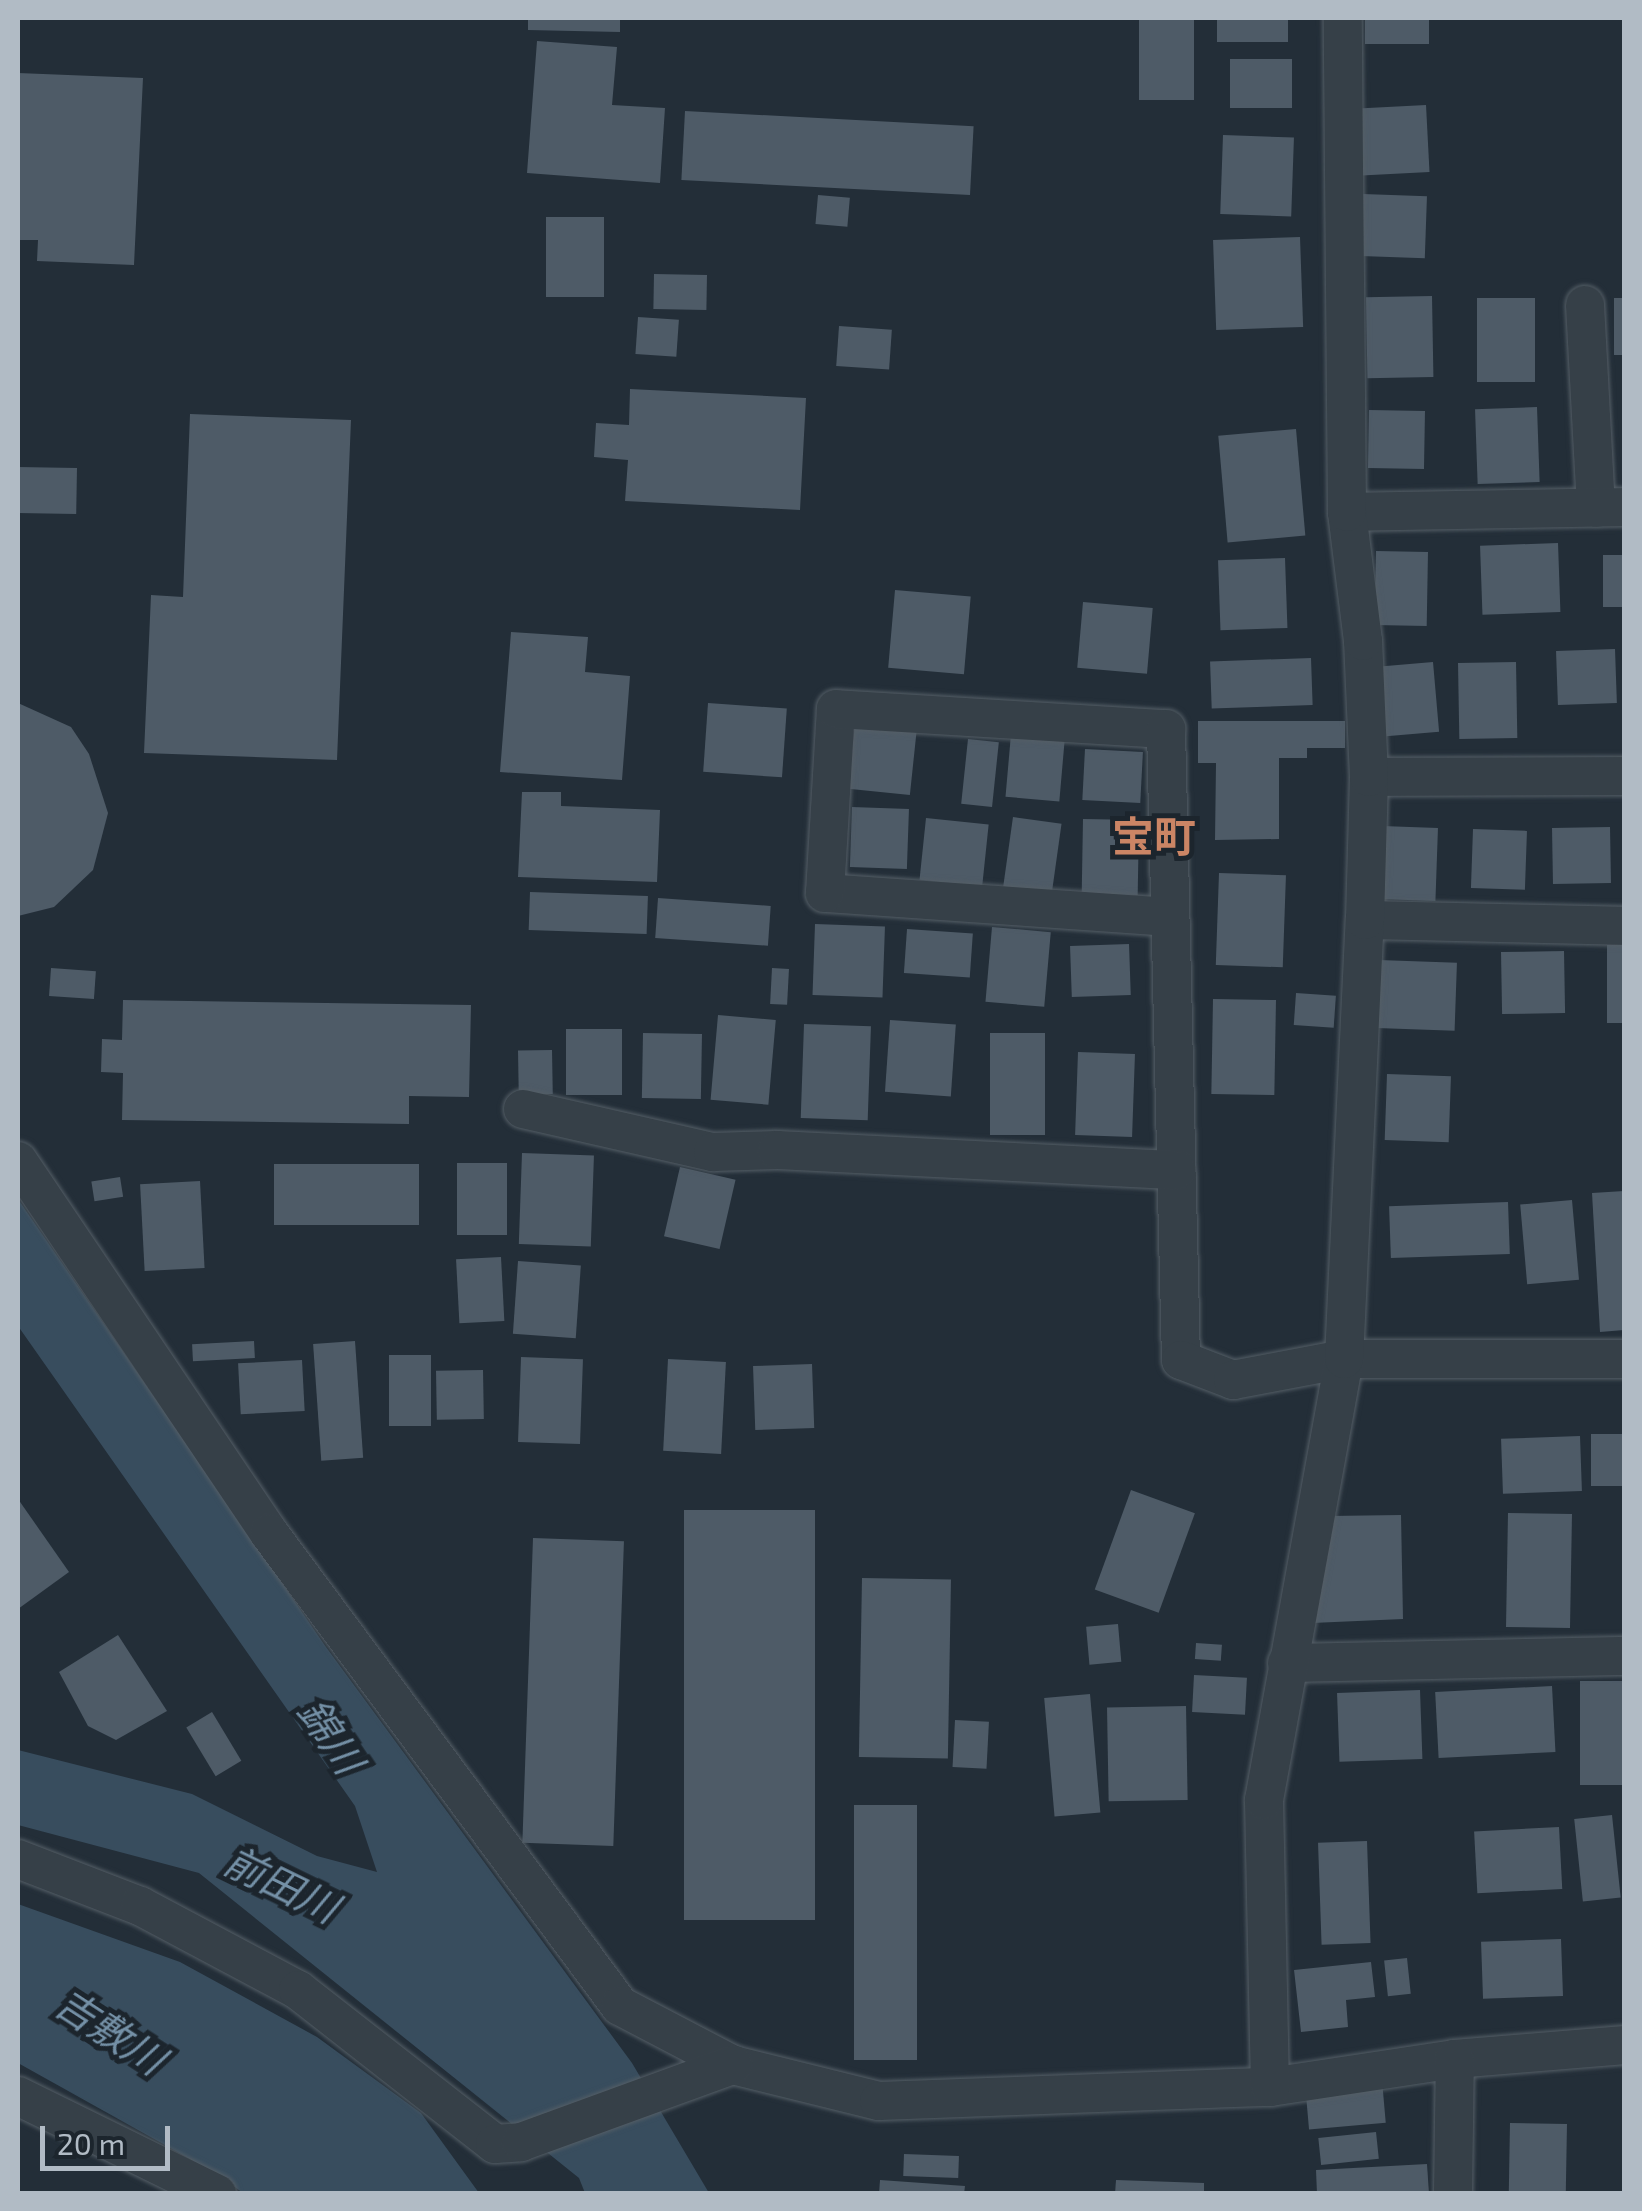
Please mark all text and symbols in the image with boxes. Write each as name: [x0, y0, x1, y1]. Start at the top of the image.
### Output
district label: 宝町: [1112, 810, 1196, 860]
water label: 錦川: [290, 1688, 374, 1782]
water label: 前田川: [218, 1835, 346, 1931]
water label: 吉敷川: [48, 1977, 174, 2083]
scale bar: [45, 2106, 175, 2168]
text: 20 m: [57, 2125, 125, 2161]

